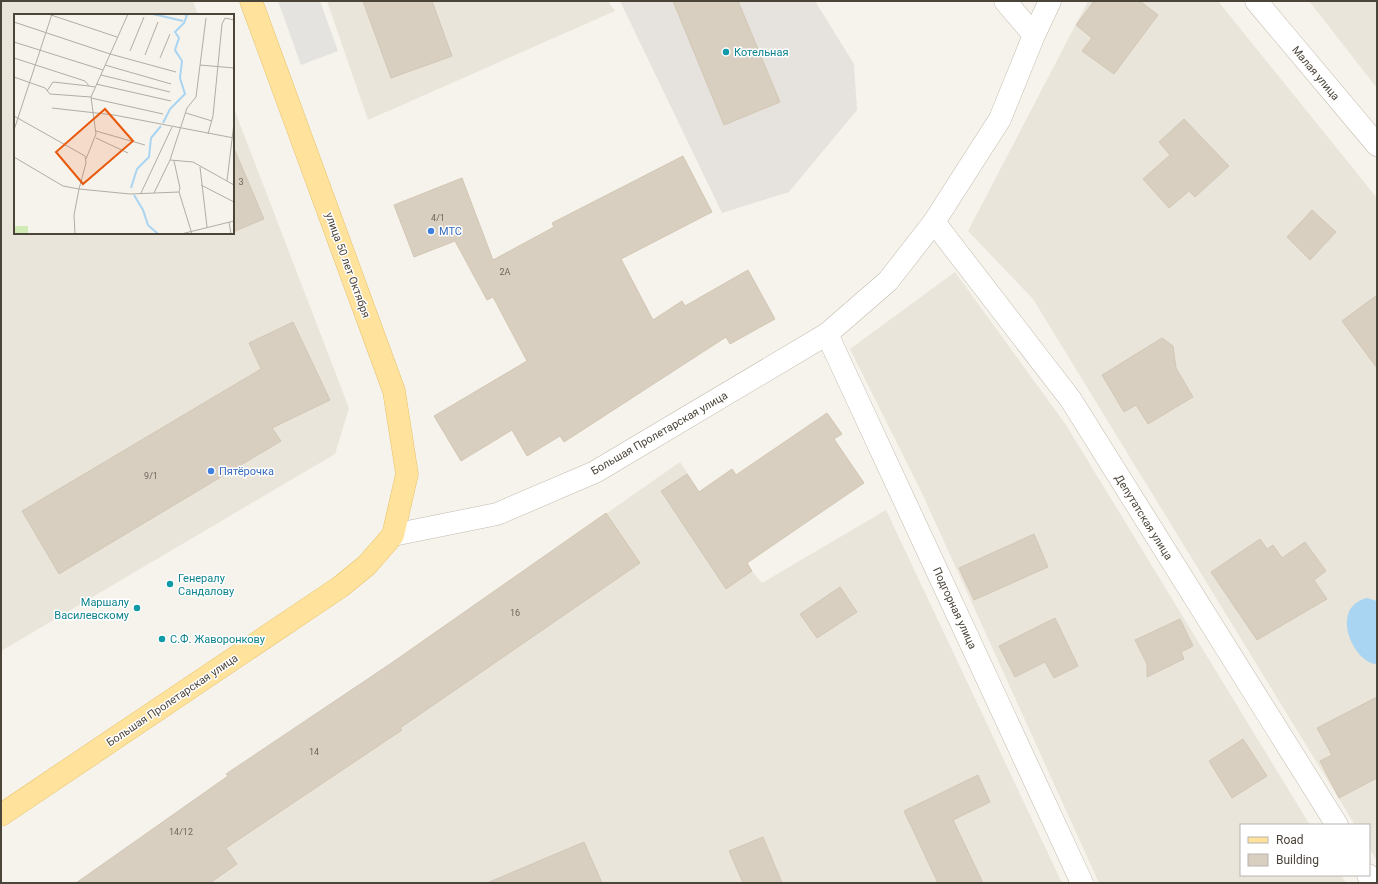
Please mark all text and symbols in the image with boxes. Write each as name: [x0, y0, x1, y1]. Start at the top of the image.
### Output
inset map: [14, 14, 234, 234]
street label: Малая улица: [1289, 44, 1342, 103]
place label: Котельная: [734, 46, 788, 59]
marker: Котельная: [721, 47, 731, 57]
house number: 3: [238, 177, 244, 187]
street label: улица 50 лет Октября: [322, 211, 373, 320]
house number: 4/1: [431, 213, 445, 223]
place label: МТС: [439, 225, 462, 238]
marker: МТС: [426, 226, 436, 236]
house number: 2А: [500, 267, 511, 277]
street label: Большая Пролетарская улица: [589, 389, 730, 478]
place label: Пятёрочка: [219, 465, 274, 478]
marker: Пятёрочка: [206, 466, 216, 476]
house number: 9/1: [144, 471, 158, 481]
street label: Депутатская улица: [1112, 472, 1175, 562]
street label: Подгорная улица: [930, 565, 979, 651]
place label: Генералу Сандалову: [178, 572, 235, 598]
marker: Генералу Сандалову: [165, 579, 175, 589]
place label: Маршалу Василевскому: [54, 596, 130, 622]
marker: Маршалу Василевскому: [132, 603, 142, 613]
house number: 16: [510, 608, 520, 618]
place label: С.Ф. Жаворонкову: [170, 633, 266, 646]
marker: С.Ф. Жаворонкову: [157, 634, 167, 644]
street label: Большая Пролетарская улица: [104, 652, 240, 749]
house number: 14: [309, 747, 319, 757]
legend: [1240, 824, 1370, 876]
house number: 14/12: [169, 827, 193, 837]
text: Road: [1276, 833, 1304, 847]
text: Building: [1276, 853, 1319, 867]

